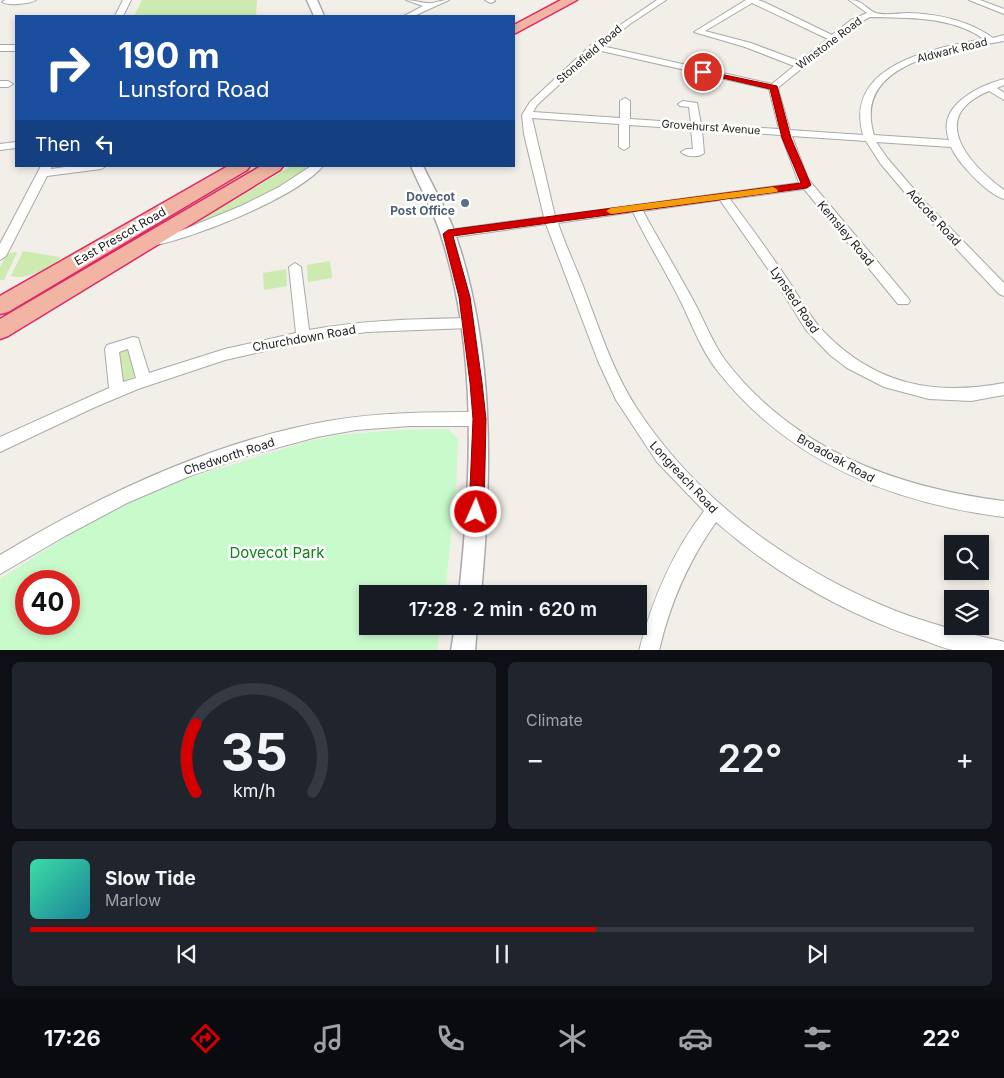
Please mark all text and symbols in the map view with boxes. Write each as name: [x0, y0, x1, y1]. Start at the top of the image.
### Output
street label: Winstone Road: [793, 14, 865, 72]
street label: Stonefield Road: [553, 22, 625, 86]
text: 190 m: [118, 34, 220, 76]
street label: Aldwark Road: [915, 34, 989, 66]
icon: right: [35, 35, 100, 100]
pin: [682, 51, 724, 93]
icon: arrive: [689, 58, 717, 86]
text: Lunsford Road: [118, 76, 269, 102]
street label: Grovehurst Avenue: [661, 117, 761, 137]
icon: left: [91, 130, 119, 158]
text: Then: [35, 133, 81, 156]
street label: Adcote Road: [904, 185, 964, 249]
place label: Dovecot Post Office: [390, 189, 456, 218]
marker: Dovecot Post Office: [459, 197, 471, 209]
street label: Kemsley Road: [814, 197, 878, 269]
street label: East Prescot Road: [72, 204, 168, 268]
street label: Lynsted Road: [767, 264, 823, 336]
street label: Churchdown Road: [251, 322, 357, 354]
street label: Broadoak Road: [795, 430, 877, 486]
street label: Chedworth Road: [181, 434, 277, 478]
street label: Longreach Road: [647, 438, 721, 516]
position arrow: [449, 485, 501, 537]
map controls: [944, 535, 989, 635]
button: search: [944, 535, 989, 580]
park label: Dovecot Park: [229, 543, 325, 562]
speed limit sign: 40: [15, 570, 80, 635]
button: layers: [944, 590, 989, 635]
text: 17:28 · 2 min · 620 m: [409, 598, 597, 621]
text: Climate: [526, 710, 583, 730]
text: 35: [221, 721, 287, 784]
text: 22°: [718, 735, 782, 781]
text: −: [526, 742, 545, 776]
text: +: [955, 742, 974, 776]
text: km/h: [233, 780, 275, 801]
text: Slow Tide: [105, 867, 196, 890]
text: Marlow: [105, 890, 161, 910]
icon: previous: [173, 940, 201, 968]
icon: pause: [488, 940, 516, 968]
icon: next: [803, 940, 831, 968]
icon: directions: [188, 1021, 223, 1056]
icon: music: [311, 1021, 346, 1056]
icon: phone: [433, 1021, 468, 1056]
icon: climate: [555, 1021, 590, 1056]
icon: car: [678, 1021, 713, 1056]
icon: filters: [800, 1021, 835, 1056]
text: 17:26: [44, 1025, 101, 1051]
text: 22°: [922, 1025, 960, 1051]

